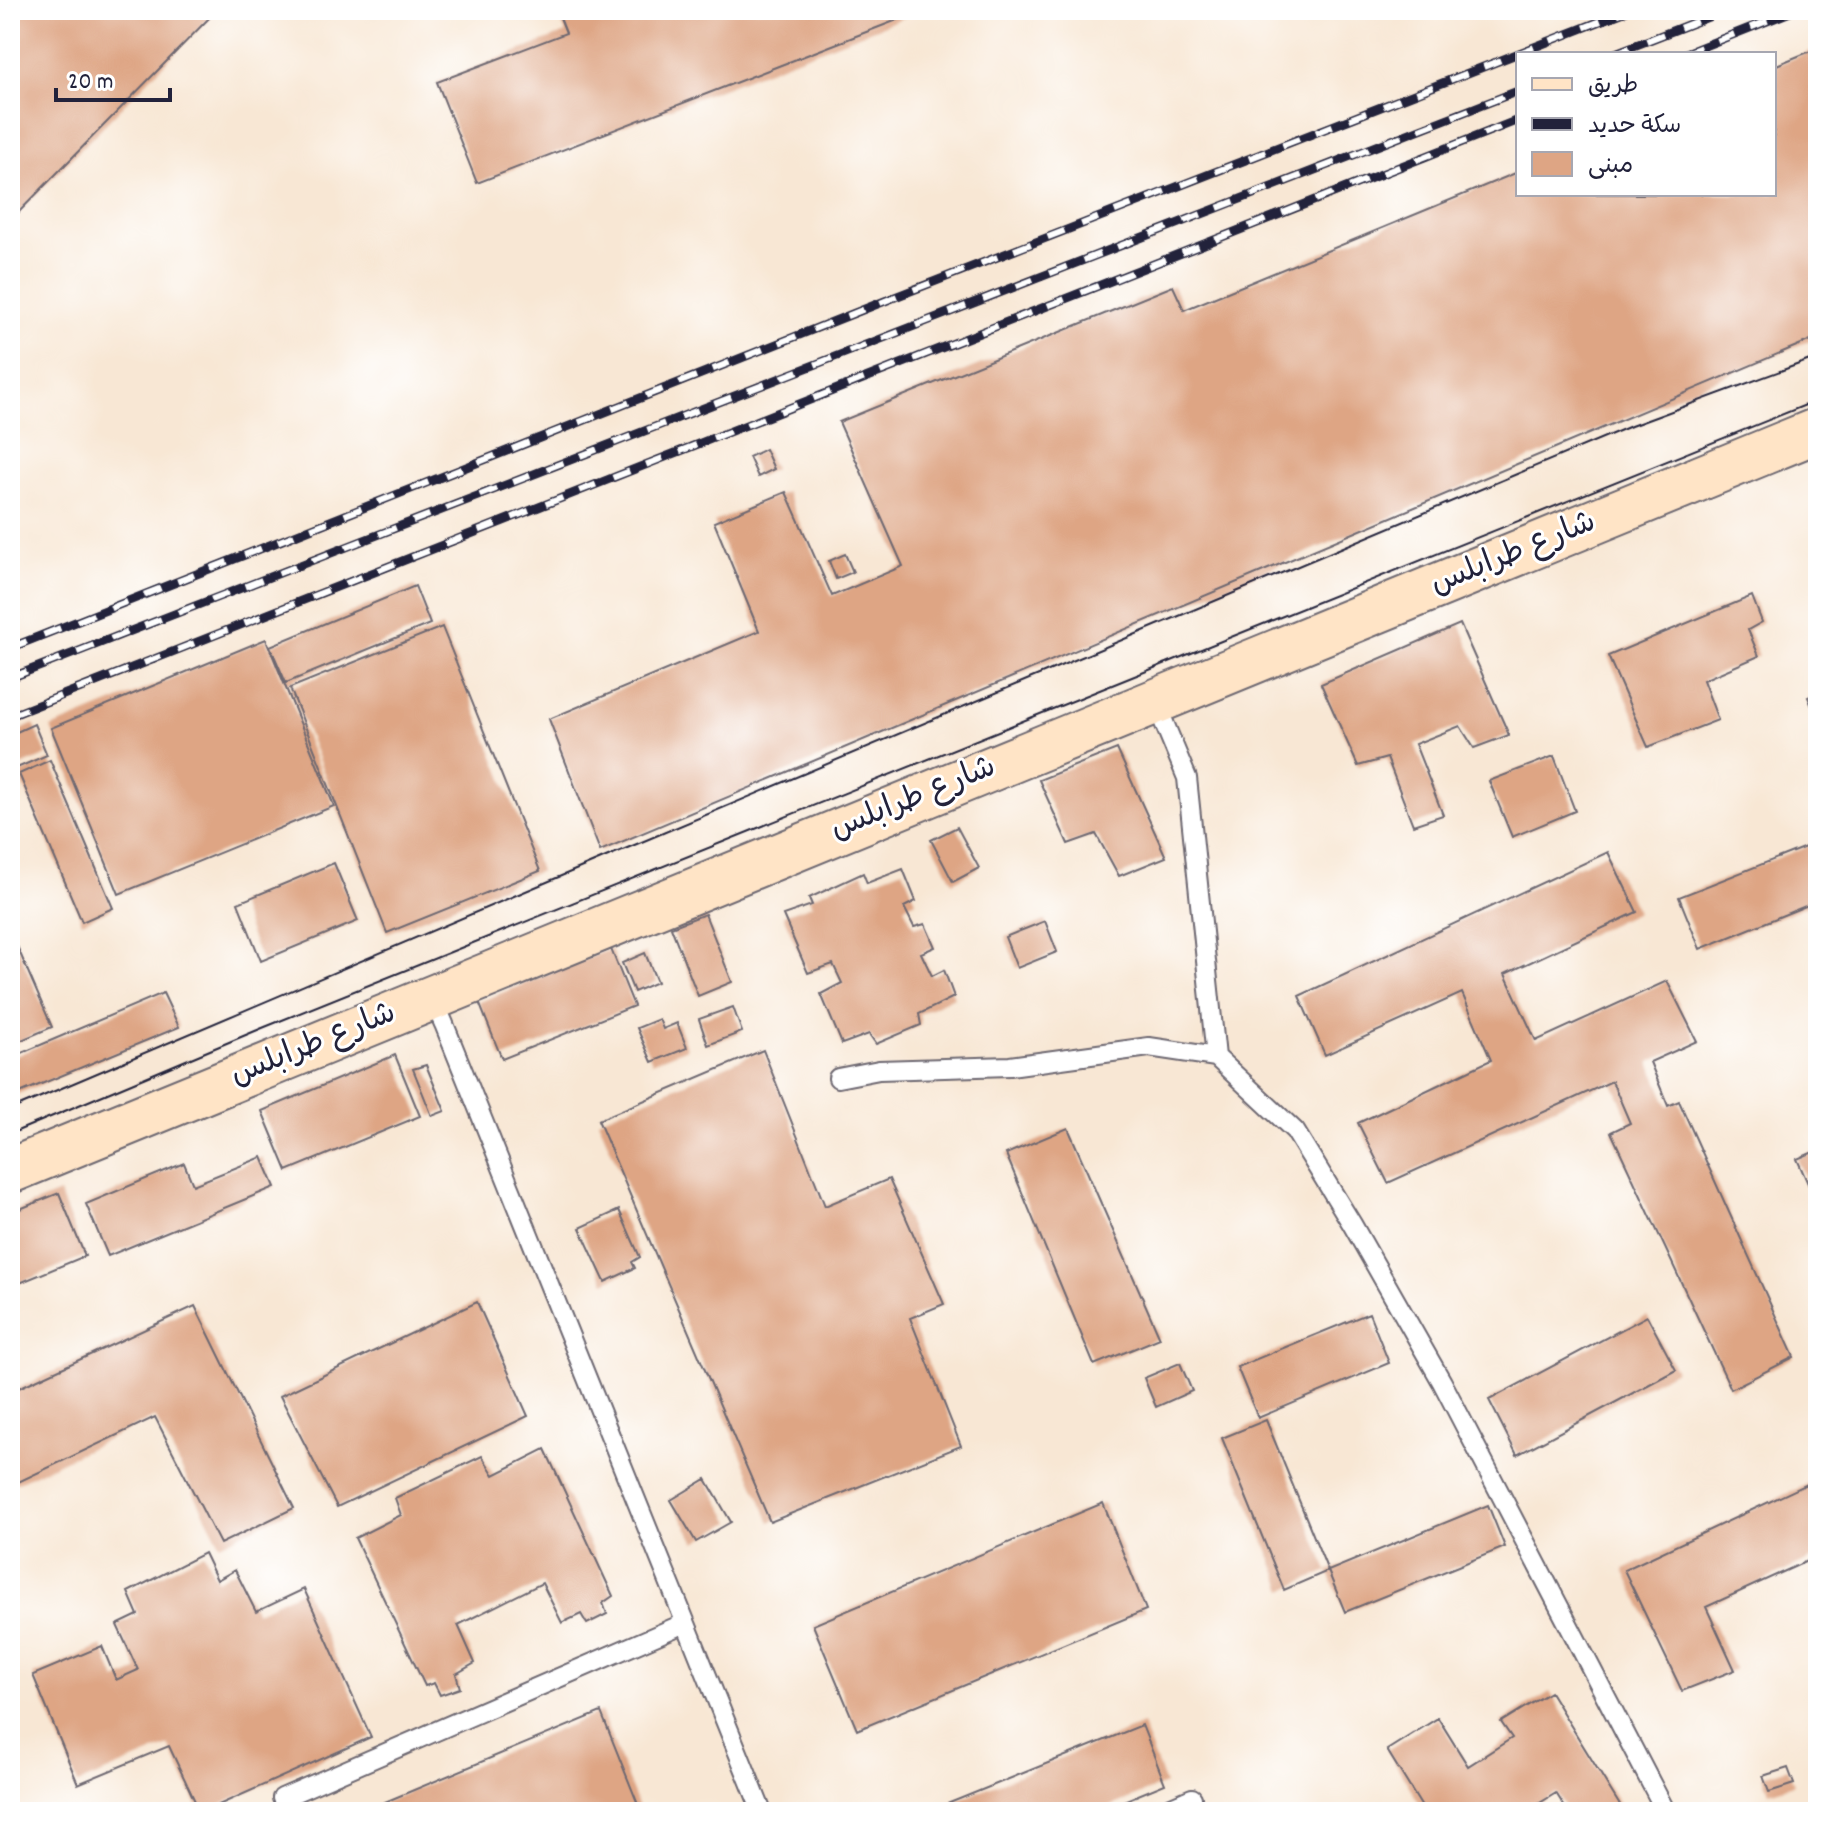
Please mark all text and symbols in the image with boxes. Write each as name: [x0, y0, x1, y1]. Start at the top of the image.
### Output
scale bar: [56, 52, 170, 102]
legend: [1516, 52, 1776, 196]
text: 20 m: [68, 66, 114, 100]
text: طريق: [1588, 70, 1638, 104]
text: سكة حديد: [1588, 110, 1681, 144]
text: مبنى: [1588, 150, 1633, 184]
street label: شارع طرابلس: [1424, 501, 1604, 609]
street label: شارع طرابلس: [824, 746, 1004, 854]
street label: شارع طرابلس: [224, 992, 404, 1100]

